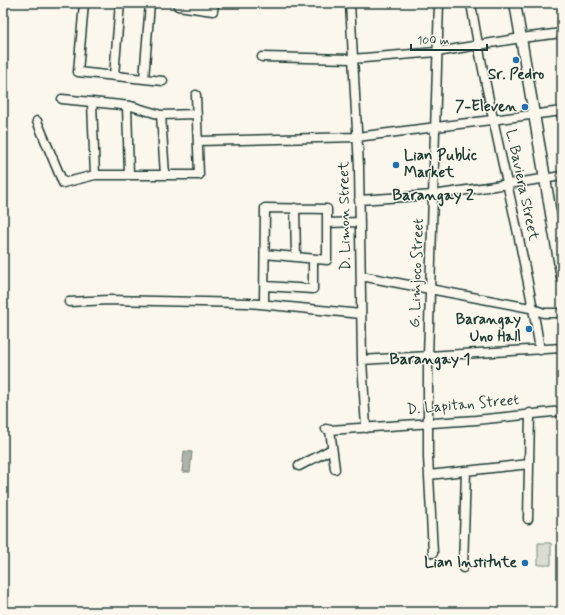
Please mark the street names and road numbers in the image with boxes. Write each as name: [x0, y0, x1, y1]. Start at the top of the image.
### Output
street label: L. Baviera Street: [500, 128, 544, 243]
street label: D. Limon Street: [334, 161, 356, 271]
street label: G. Limjoco Street: [405, 217, 429, 328]
street label: D. Lapitan Street: [406, 390, 520, 420]

